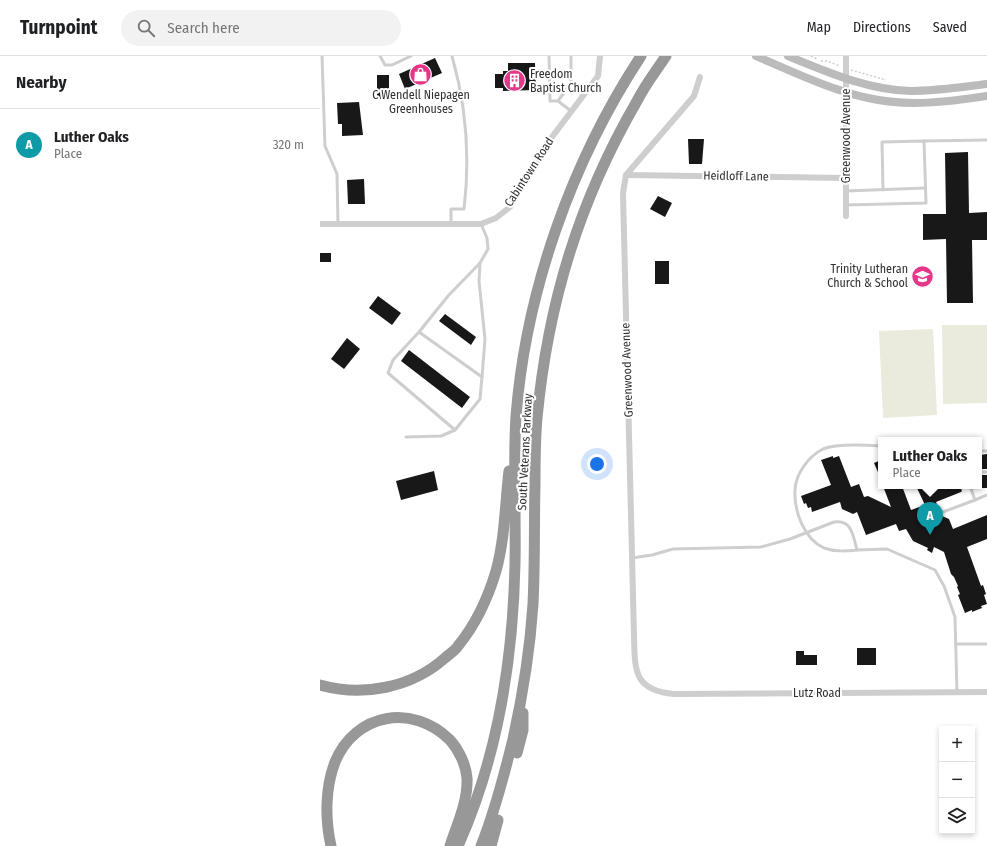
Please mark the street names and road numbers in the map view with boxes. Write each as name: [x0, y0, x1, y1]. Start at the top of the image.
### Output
street label: Greenwood Avenue: [839, 89, 853, 183]
street label: Cabintown Road: [501, 135, 557, 209]
street label: Heidloff Lane: [703, 168, 769, 184]
street label: Greenwood Avenue: [618, 322, 636, 418]
street label: South Veterans Parkway: [515, 393, 535, 511]
street label: Lutz Road: [793, 686, 841, 700]

